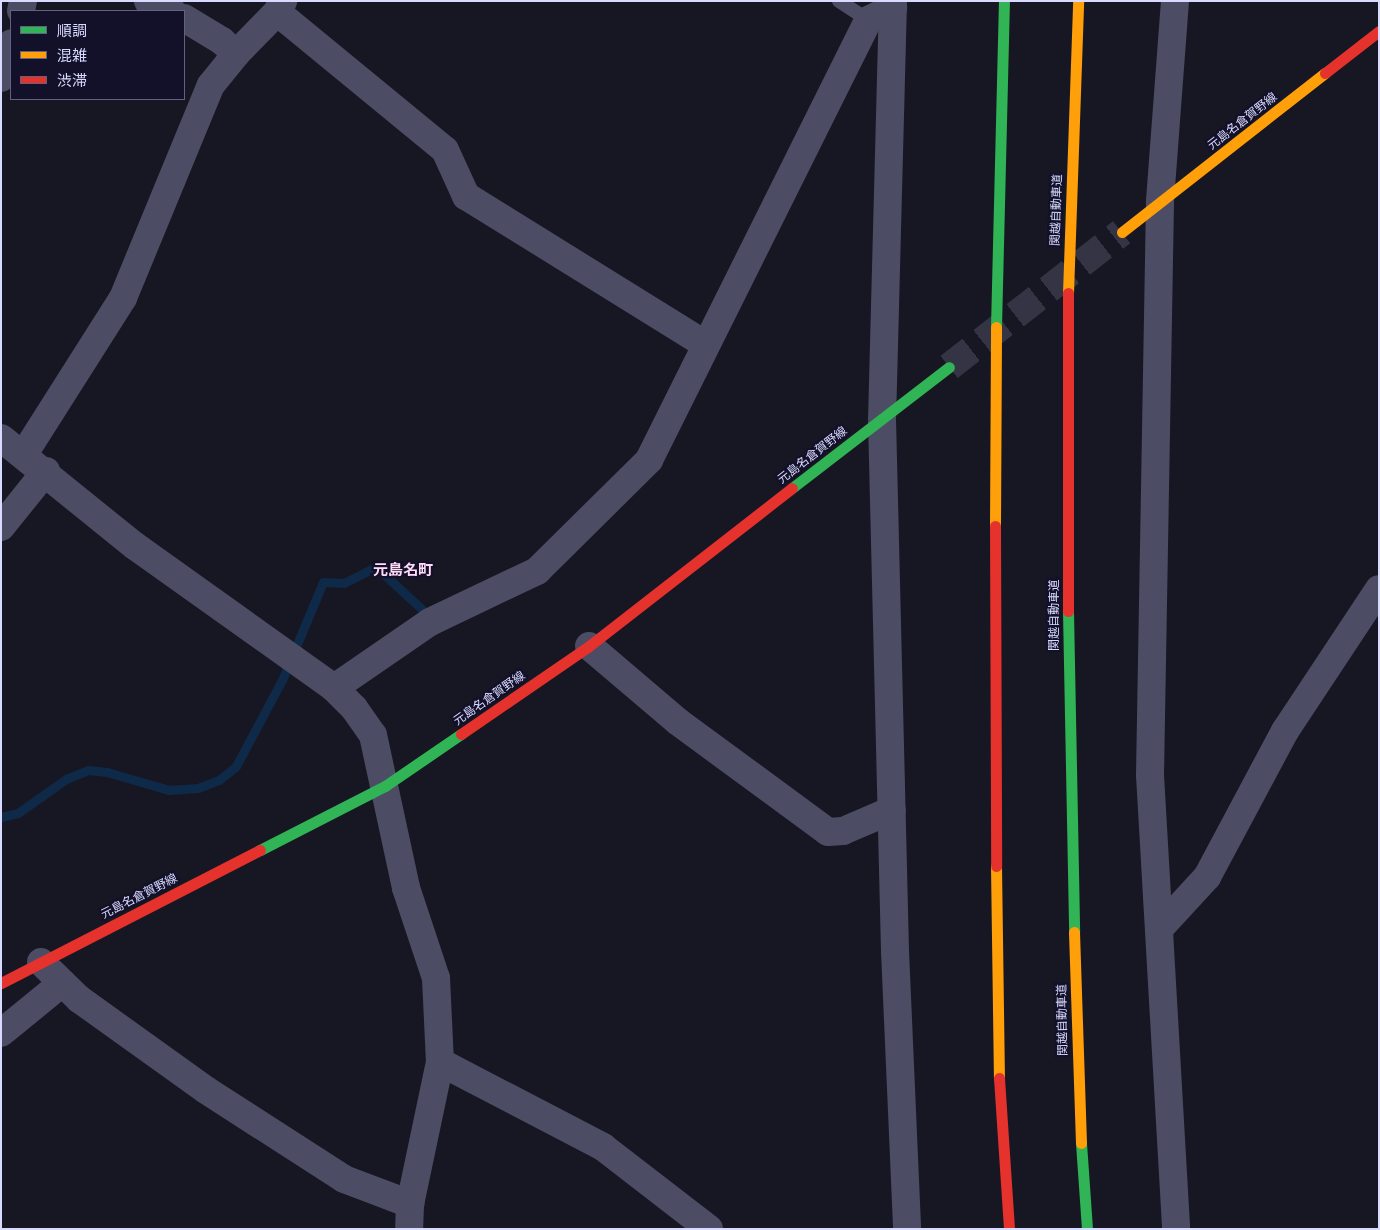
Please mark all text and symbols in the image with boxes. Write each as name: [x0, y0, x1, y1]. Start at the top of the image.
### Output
legend: [10, 10, 185, 100]
text: 順調: [57, 21, 87, 40]
text: 混雑: [57, 46, 87, 65]
text: 渋滞: [57, 71, 87, 90]
street label: 元島名倉賀野線: [1204, 89, 1280, 153]
street label: 関越自動車道: [1048, 174, 1064, 246]
street label: 元島名倉賀野線: [774, 423, 850, 487]
district label: 元島名町: [373, 561, 433, 579]
street label: 関越自動車道: [1047, 579, 1061, 651]
street label: 元島名倉賀野線: [450, 668, 528, 728]
street label: 元島名倉賀野線: [98, 871, 180, 921]
street label: 関越自動車道: [1054, 984, 1070, 1056]

